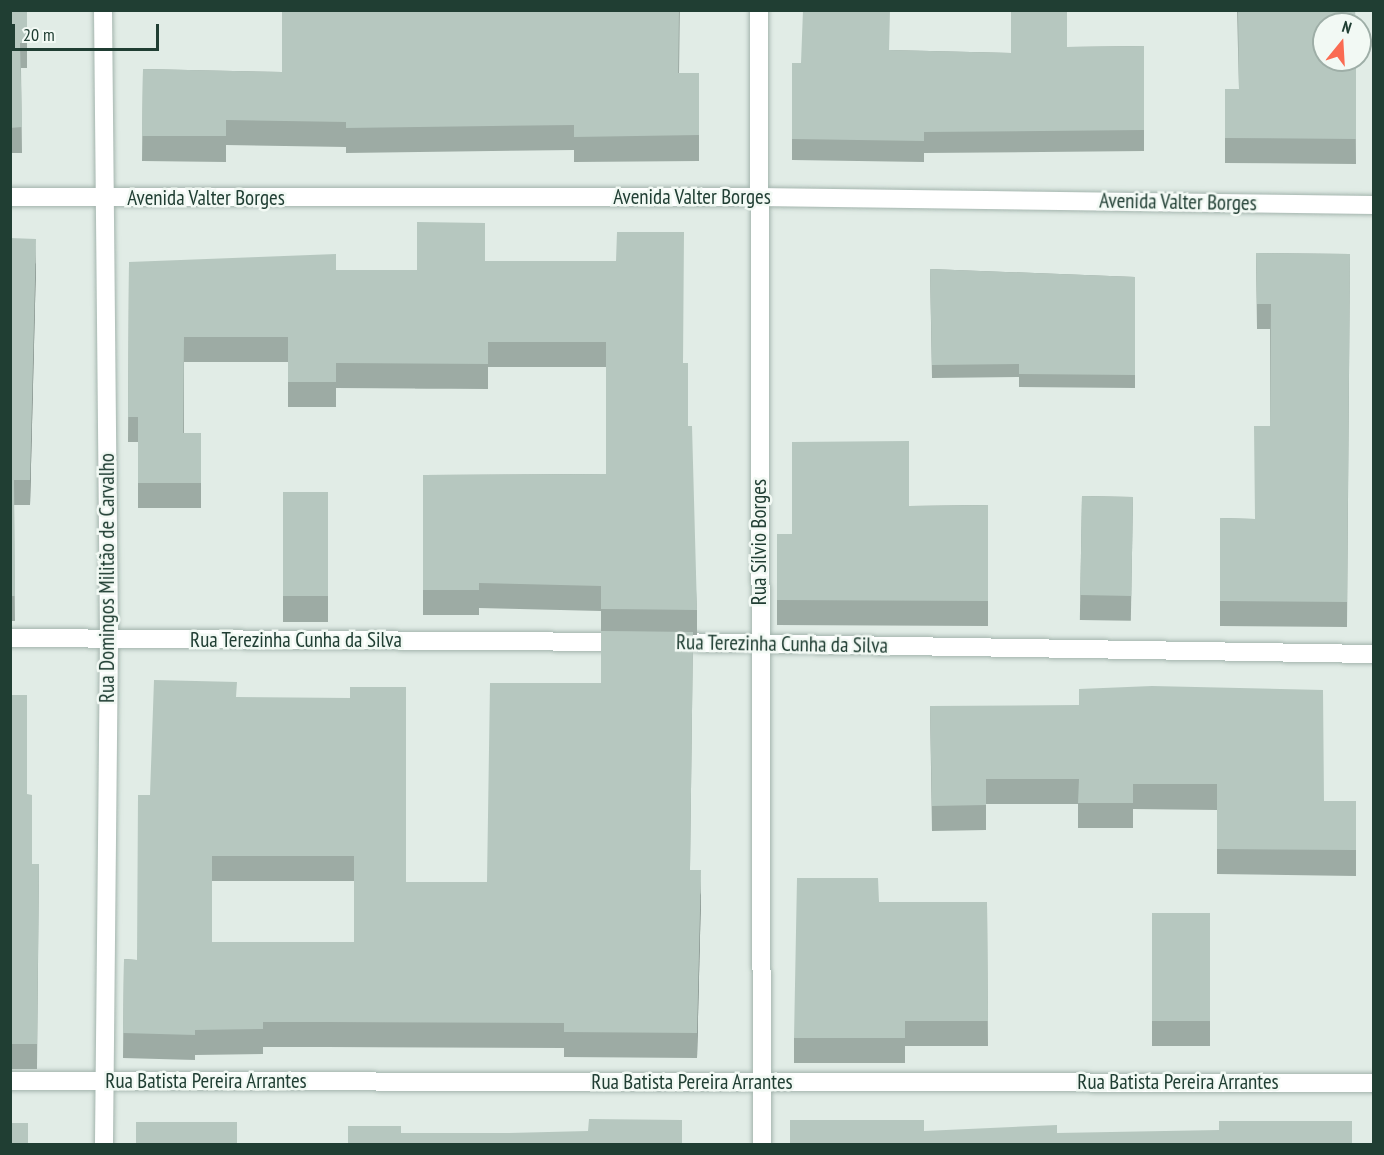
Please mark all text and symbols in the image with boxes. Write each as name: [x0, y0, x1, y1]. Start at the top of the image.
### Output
scale bar: [15, 12, 162, 50]
north arrow: [1312, 12, 1372, 72]
text: N: [1340, 16, 1354, 38]
text: 20 m: [23, 23, 55, 46]
street label: Avenida Valter Borges: [613, 184, 771, 210]
street label: Avenida Valter Borges: [127, 185, 285, 211]
street label: Avenida Valter Borges: [1099, 188, 1257, 216]
street label: Rua Domingos Militão de Carvalho: [94, 453, 120, 703]
street label: Rua Sílvio Borges: [746, 479, 772, 605]
street label: Rua Terezinha Cunha da Silva: [190, 627, 402, 653]
street label: Rua Terezinha Cunha da Silva: [676, 630, 888, 658]
street label: Rua Batista Pereira Arrantes: [105, 1068, 307, 1094]
street label: Rua Batista Pereira Arrantes: [591, 1069, 793, 1095]
street label: Rua Batista Pereira Arrantes: [1077, 1069, 1279, 1095]

